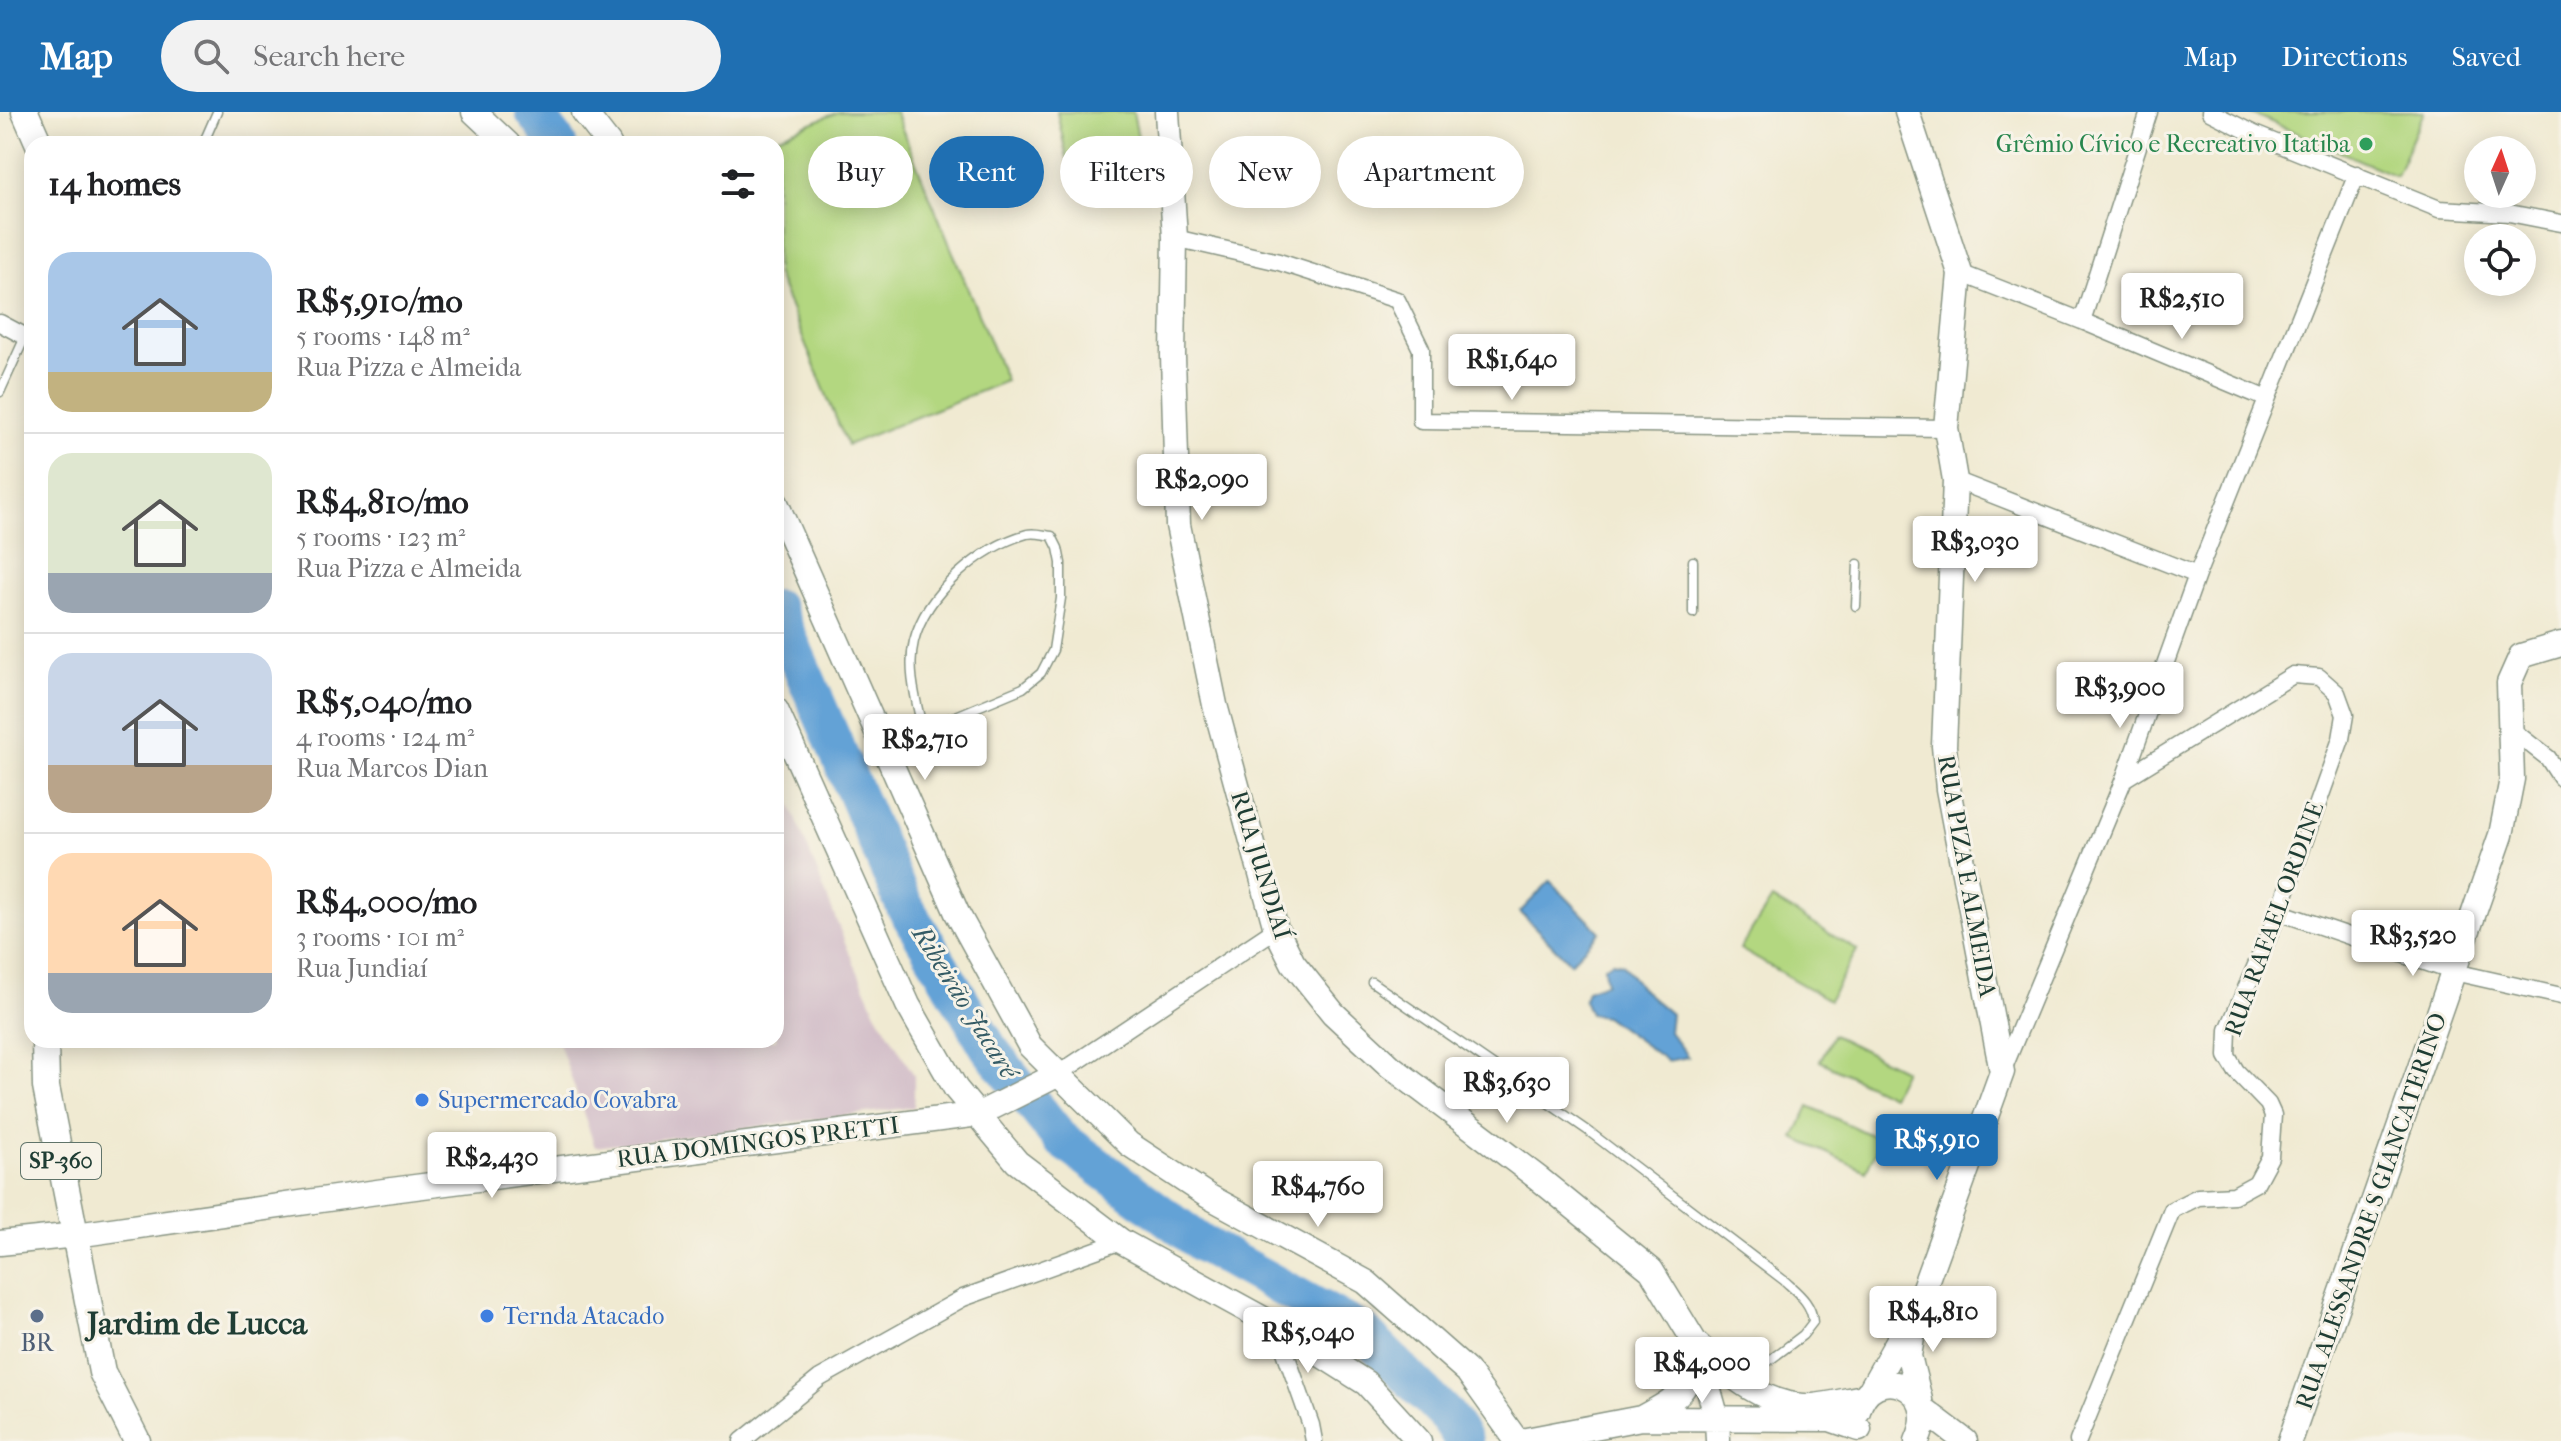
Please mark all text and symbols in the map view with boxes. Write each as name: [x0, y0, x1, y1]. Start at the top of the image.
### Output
search box: [161, 20, 721, 92]
text: Map: [40, 34, 113, 79]
icon: search: [189, 34, 233, 78]
text: Search here: [253, 39, 405, 74]
text: Map: [2184, 40, 2237, 73]
text: Directions: [2281, 40, 2408, 73]
text: Saved: [2452, 40, 2521, 73]
place label: Grêmio Cívico e Recreativo Itatiba: [1996, 130, 2351, 158]
marker: Grêmio Cívico e Recreativo Itatiba: [2357, 135, 2375, 153]
chip: Buy: [808, 136, 913, 208]
chip: Rent: [929, 136, 1044, 208]
chip: Filters: [1060, 136, 1193, 208]
chip: New: [1209, 136, 1321, 208]
chip: Apartment: [1337, 136, 1524, 208]
north arrow: [2464, 136, 2536, 208]
map controls: [2464, 136, 2536, 296]
icon: filters: [716, 162, 760, 206]
text: 14 homes: [48, 164, 181, 204]
button: locate: [2464, 224, 2536, 296]
pin: R$2,510: [2108, 273, 2256, 341]
text: R$5,910/mo: [296, 281, 463, 321]
text: R$2,510: [2139, 283, 2225, 314]
icon: home: [112, 284, 208, 380]
text: 5 rooms · 148 m²: [296, 321, 470, 352]
pin: R$1,640: [1438, 334, 1586, 402]
text: R$1,640: [1466, 344, 1558, 375]
text: Rua Pizza e Almeida: [296, 352, 521, 383]
pin: R$2,090: [1128, 454, 1276, 522]
text: R$2,090: [1155, 464, 1249, 495]
text: R$4,810/mo: [296, 482, 469, 522]
icon: home: [112, 485, 208, 581]
pin: R$3,030: [1901, 516, 2049, 584]
text: 5 rooms · 123 m²: [296, 522, 465, 553]
text: R$3,030: [1931, 526, 2019, 557]
text: Rua Pizza e Almeida: [296, 553, 521, 584]
pin: R$3,900: [2046, 662, 2194, 730]
text: R$3,900: [2074, 672, 2166, 703]
text: R$5,040/mo: [296, 682, 472, 722]
icon: home: [112, 685, 208, 781]
pin: R$2,710: [851, 714, 999, 782]
text: 4 rooms · 124 m²: [296, 722, 474, 753]
text: R$2,710: [882, 724, 968, 755]
text: Rua Marcos Dian: [296, 753, 488, 784]
street label: RUA PIZA E ALMEIDA: [1932, 753, 2002, 1000]
street label: RUA JUNDIAÍ: [1225, 787, 1298, 943]
street label: RUA RAFAEL ORDINE: [2219, 798, 2329, 1040]
text: R$4,000/mo: [296, 882, 477, 922]
icon: home: [112, 885, 208, 981]
pin: R$3,520: [2339, 910, 2487, 978]
water label: Ribeirão Jacaré: [905, 918, 1026, 1087]
text: R$3,520: [2369, 920, 2457, 951]
text: 3 rooms · 101 m²: [296, 922, 464, 953]
text: Rua Jundiaí: [296, 953, 427, 984]
street label: RUA ALESSANDRE S GIANCATERINO: [2290, 1009, 2452, 1413]
pin: R$3,630: [1433, 1057, 1581, 1125]
text: R$3,630: [1463, 1067, 1551, 1098]
place label: Supermercado Covabra: [438, 1086, 678, 1114]
marker: Supermercado Covabra: [413, 1091, 431, 1109]
street label: RUA DOMINGOS PRETTI: [615, 1111, 901, 1173]
pin: R$5,910: [1863, 1114, 2011, 1182]
text: R$5,910: [1894, 1124, 1980, 1155]
pin: R$2,430: [418, 1132, 566, 1200]
text: R$2,430: [446, 1142, 538, 1173]
road number: SP-360: [21, 1143, 101, 1179]
pin: R$4,760: [1244, 1161, 1392, 1229]
text: R$4,760: [1271, 1171, 1365, 1202]
pin: R$4,810: [1859, 1286, 2007, 1354]
text: R$4,810: [1887, 1296, 1979, 1327]
place label: Ternda Atacado: [503, 1302, 664, 1330]
district label: Jardim de Lucca: [84, 1305, 308, 1342]
marker: BR: [28, 1307, 46, 1325]
marker: Ternda Atacado: [478, 1307, 496, 1325]
pin: R$5,040: [1234, 1307, 1382, 1375]
text: R$5,040: [1261, 1317, 1355, 1348]
place label: BR: [21, 1329, 55, 1357]
pin: R$4,000: [1628, 1337, 1776, 1405]
text: R$4,000: [1653, 1347, 1751, 1378]

